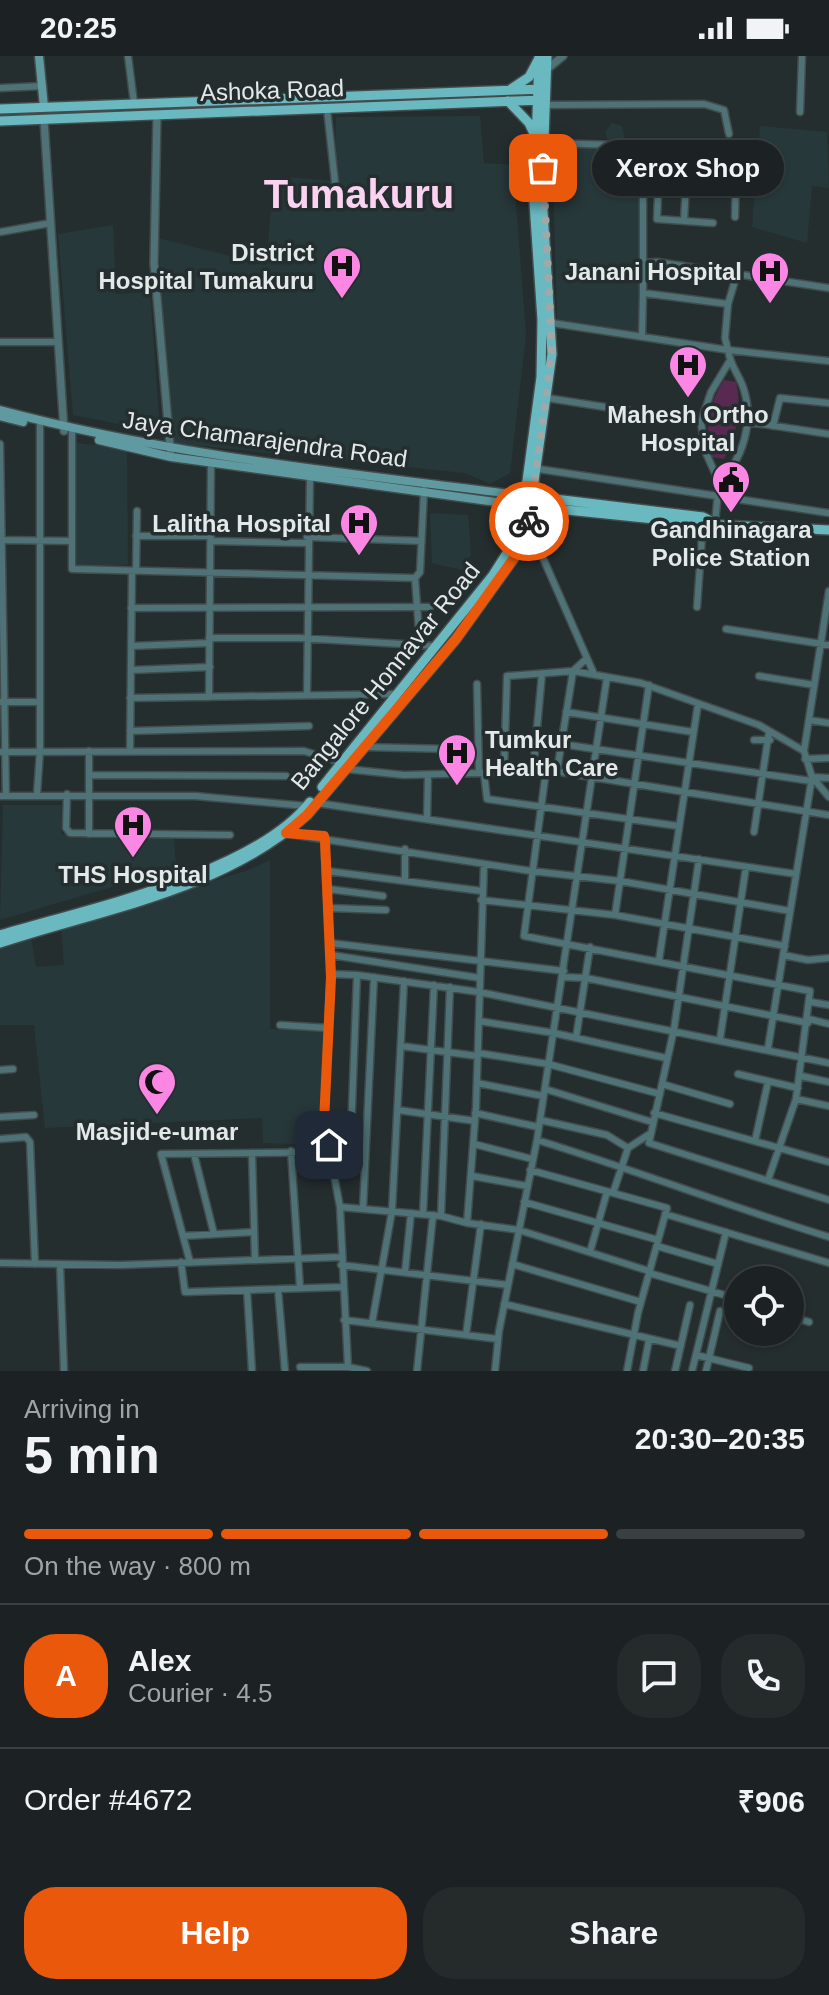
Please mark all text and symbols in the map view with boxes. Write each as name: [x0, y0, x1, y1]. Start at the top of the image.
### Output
text: 20:25: [40, 11, 117, 44]
street label: Ashoka Road: [200, 74, 344, 106]
pin: [509, 134, 577, 202]
callout: Xerox Shop: [591, 140, 783, 196]
icon: bag: [521, 146, 565, 190]
text: Xerox Shop: [616, 153, 760, 183]
district label: Tumakuru: [264, 172, 454, 216]
place label: District Hospital Tumakuru: [98, 239, 314, 294]
hospital icon: District Hospital Tumakuru: [321, 245, 363, 300]
hospital icon: Janani Hospital: [749, 250, 791, 305]
place label: Janani Hospital: [565, 258, 742, 285]
hospital icon: Mahesh Ortho Hospital: [667, 344, 709, 399]
place label: Mahesh Ortho Hospital: [607, 401, 769, 456]
street label: Jaya Chamarajendra Road: [121, 406, 409, 472]
public building icon: Gandhinagara Police Station: [710, 459, 752, 514]
courier: [489, 481, 569, 561]
icon: bike: [507, 499, 551, 543]
hospital icon: Lalitha Hospital: [338, 502, 380, 557]
place label: Lalitha Hospital: [152, 510, 331, 537]
place label: Gandhinagara Police Station: [650, 516, 812, 571]
street label: Bangalore Honnavar Road: [285, 557, 485, 795]
place label: Tumkur Health Care: [485, 726, 618, 781]
hospital icon: Tumkur Health Care: [436, 732, 478, 787]
hospital icon: THS Hospital: [112, 804, 154, 859]
place label: THS Hospital: [58, 861, 208, 888]
mosque icon: Masjid-e-umar: [136, 1061, 178, 1116]
pin: [295, 1111, 363, 1179]
place label: Masjid-e-umar: [76, 1118, 238, 1145]
icon: home: [307, 1123, 351, 1167]
map controls: [724, 1266, 804, 1346]
button: locate: [724, 1266, 804, 1346]
text: Arriving in: [24, 1394, 140, 1424]
text: 20:30–20:35: [635, 1422, 805, 1455]
text: 5 min: [24, 1426, 160, 1484]
text: On the way · 800 m: [24, 1551, 251, 1581]
button: chat: [617, 1634, 701, 1718]
button: phone: [721, 1634, 805, 1718]
text: Alex: [128, 1644, 191, 1677]
text: A: [55, 1659, 77, 1692]
text: Courier · 4.5: [128, 1678, 273, 1708]
text: Order #4672: [24, 1783, 192, 1816]
text: ₹906: [738, 1785, 805, 1818]
button: Help: [24, 1887, 407, 1979]
button: Share: [423, 1887, 805, 1979]

